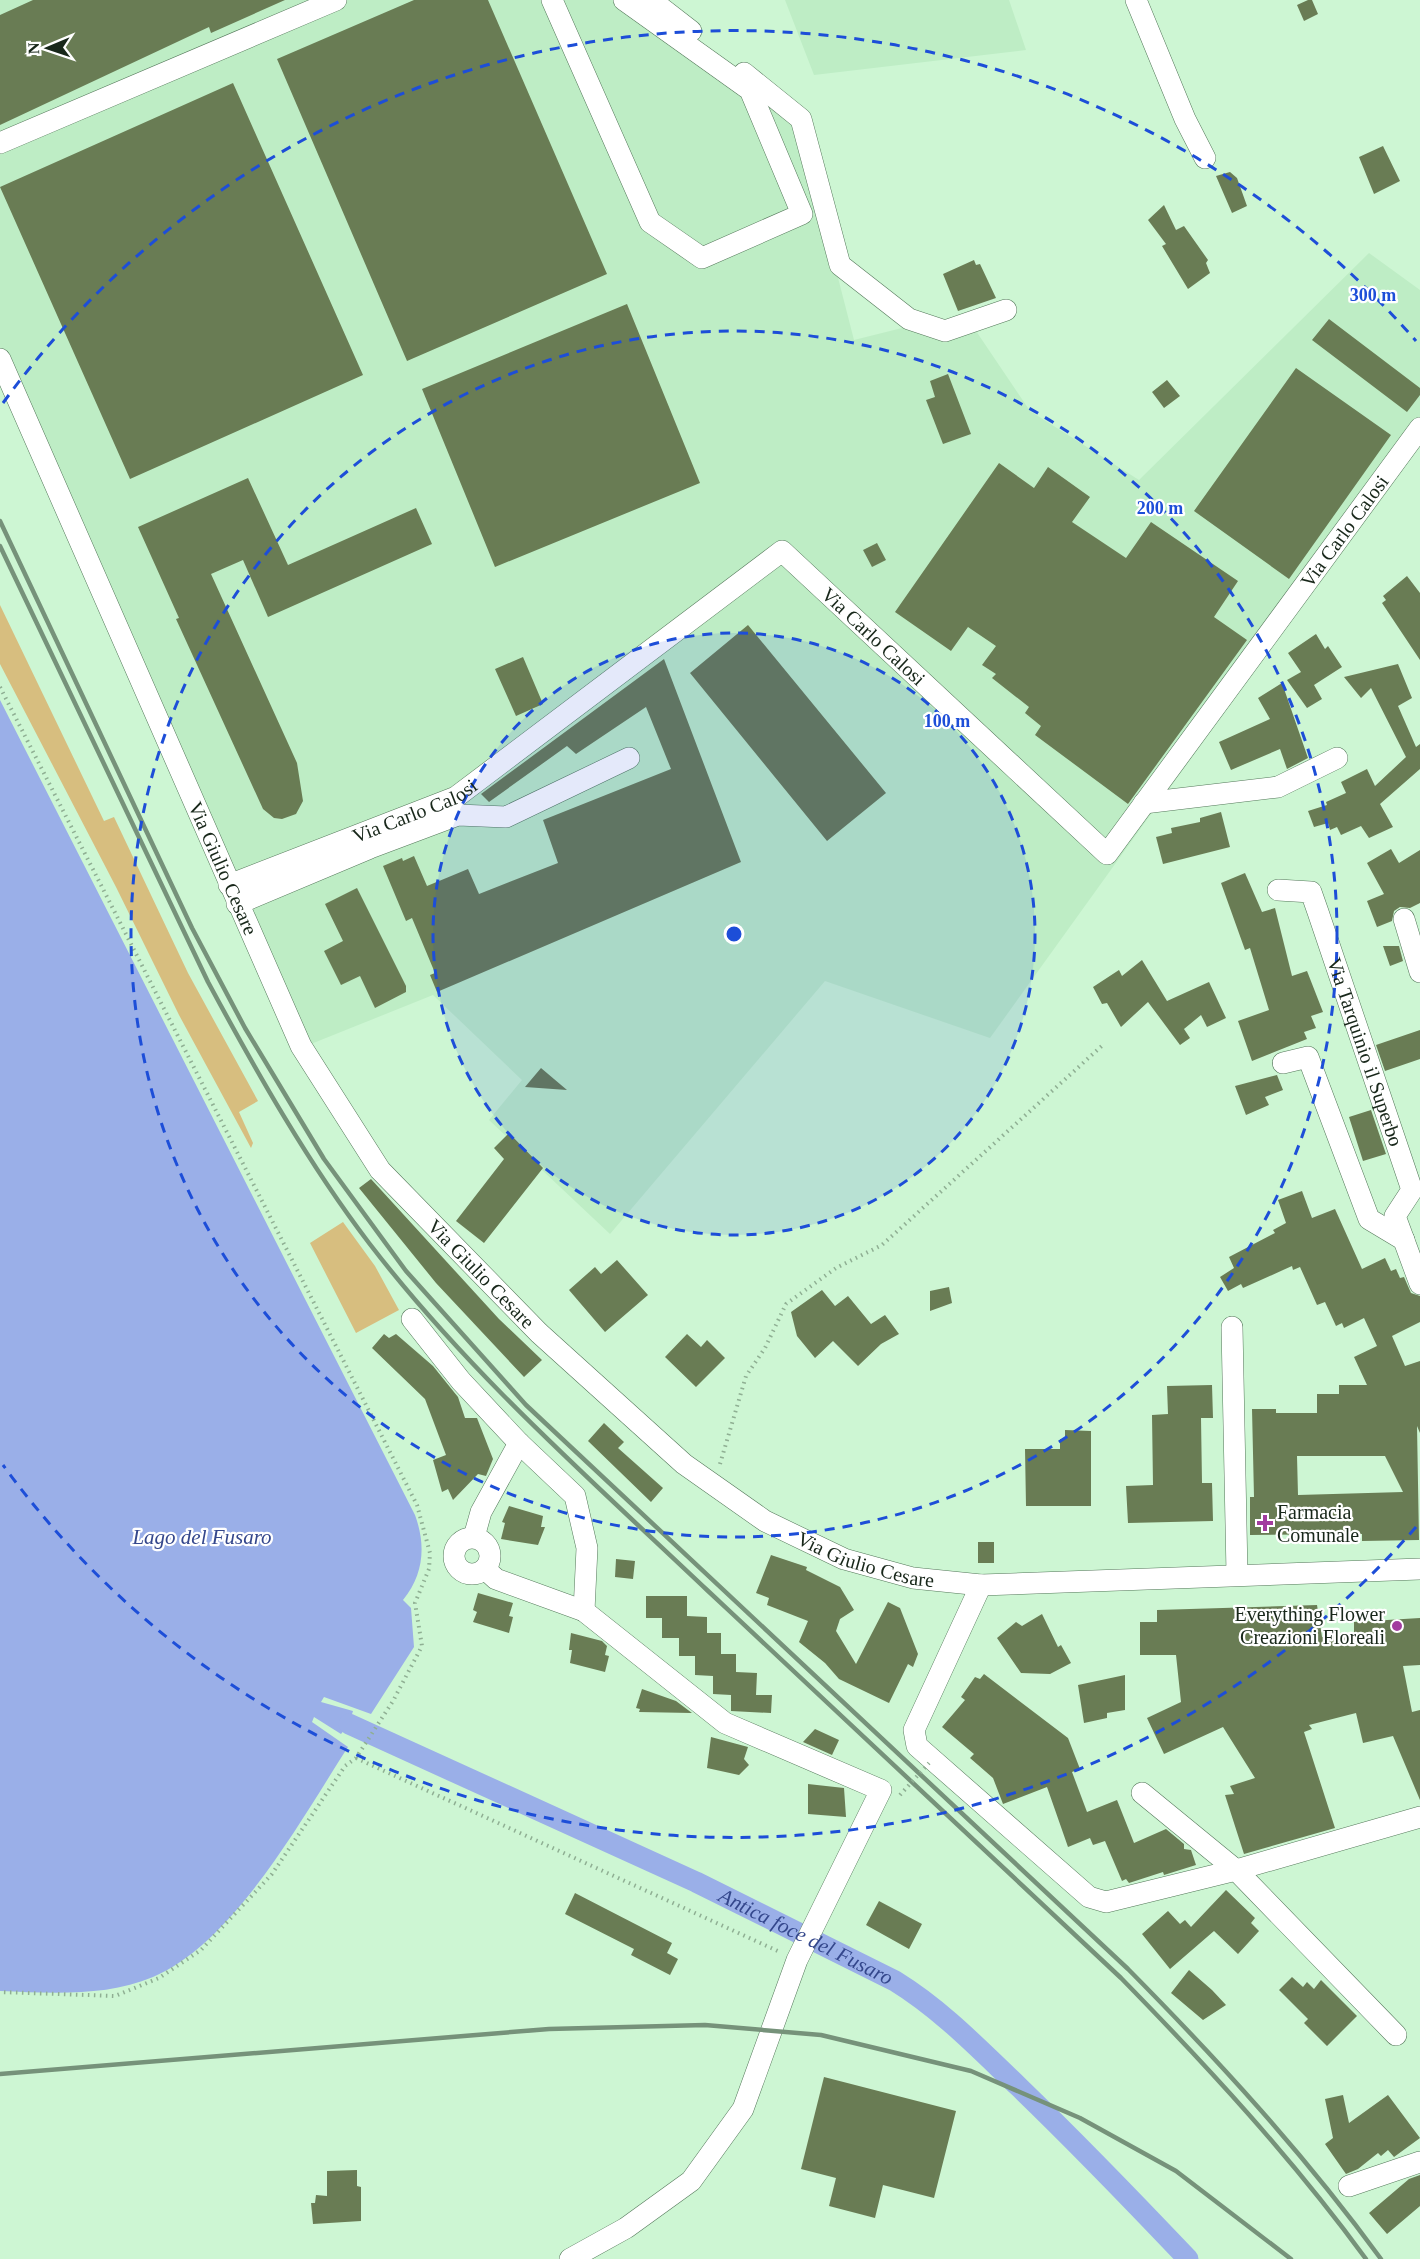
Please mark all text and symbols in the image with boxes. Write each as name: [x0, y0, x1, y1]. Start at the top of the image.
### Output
north arrow: [18, 18, 78, 78]
text: N: [25, 42, 42, 55]
text: 300 m: [1350, 285, 1396, 305]
street label: Via Carlo Calosi: [1296, 470, 1393, 591]
text: 200 m: [1137, 498, 1183, 518]
street label: Via Carlo Calosi: [817, 583, 930, 690]
text: 100 m: [924, 711, 970, 731]
street label: Via Carlo Calosi: [349, 774, 481, 847]
street label: Via Giulio Cesare: [184, 798, 262, 938]
centre of rings: [724, 924, 744, 944]
street label: Via Tarquinio il Superbo: [1323, 955, 1407, 1149]
street label: Via Giulio Cesare: [423, 1215, 539, 1333]
place label: Farmacia Comunale: [1277, 1501, 1359, 1546]
marker: Farmacia Comunale: [1258, 1516, 1272, 1530]
water label: Lago del Fusaro: [131, 1525, 272, 1549]
street label: Via Giulio Cesare: [794, 1527, 935, 1591]
place label: Everything Flower Creazioni Floreali: [1234, 1603, 1385, 1648]
marker: Everything Flower Creazioni Floreali: [1390, 1619, 1404, 1633]
water label: Antica foce del Fusaro: [713, 1882, 897, 1990]

